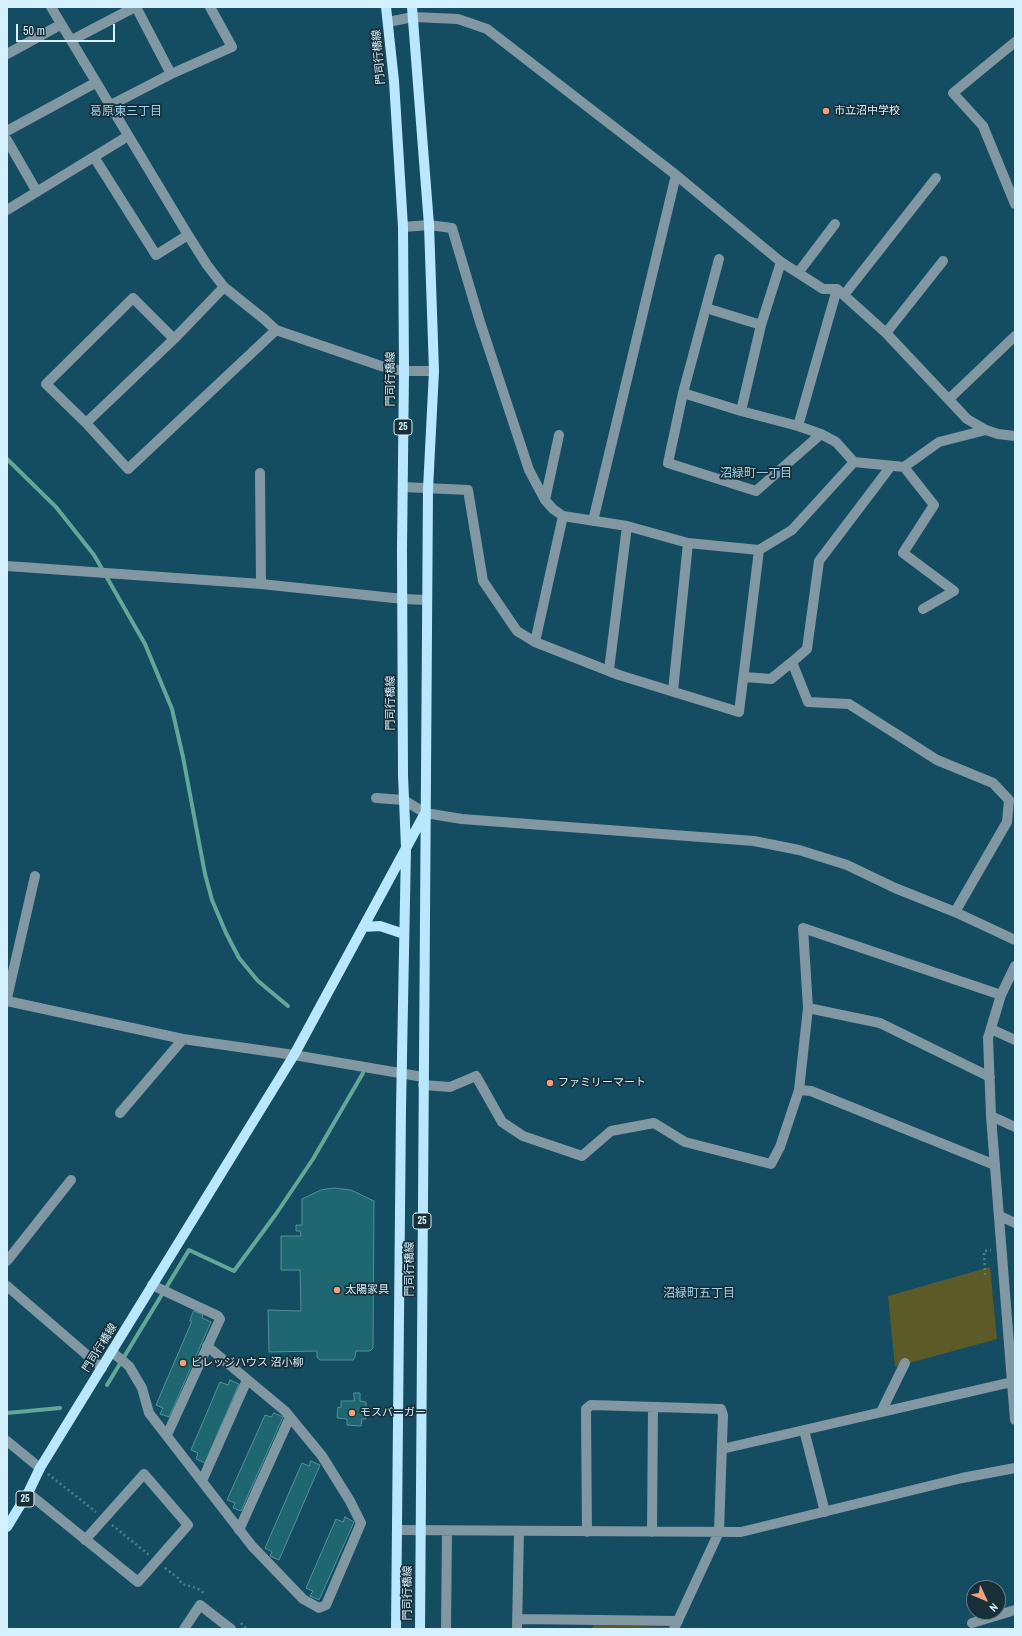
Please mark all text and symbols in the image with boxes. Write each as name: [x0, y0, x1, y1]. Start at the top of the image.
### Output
scale bar: [18, 16, 117, 42]
text: 50 m: [23, 23, 45, 39]
street label: 門司行橋線: [370, 29, 388, 85]
place label: 市立沼中学校: [834, 104, 900, 118]
district label: 葛原東三丁目: [90, 105, 162, 119]
marker: 市立沼中学校: [821, 106, 831, 116]
street label: 門司行橋線: [384, 352, 398, 406]
road number: 25: [394, 419, 412, 435]
district label: 沼緑町一丁目: [720, 467, 792, 481]
street label: 門司行橋線: [384, 676, 398, 730]
place label: ファミリーマート: [558, 1076, 646, 1090]
marker: ファミリーマート: [545, 1078, 555, 1088]
road number: 25: [413, 1213, 431, 1229]
street label: 門司行橋線: [403, 1242, 417, 1296]
place label: 太陽家具: [345, 1283, 389, 1297]
marker: 太陽家具: [332, 1285, 342, 1295]
district label: 沼緑町五丁目: [663, 1287, 735, 1301]
street label: 門司行橋線: [80, 1321, 120, 1375]
place label: ビレッジハウス 沼小柳: [191, 1356, 304, 1370]
marker: ビレッジハウス 沼小柳: [178, 1358, 188, 1368]
place label: モスバーガー: [360, 1406, 426, 1420]
marker: モスバーガー: [347, 1408, 357, 1418]
road number: 25: [16, 1491, 34, 1507]
street label: 門司行橋線: [401, 1566, 415, 1620]
north arrow: [966, 1580, 1006, 1620]
text: N: [987, 1600, 1001, 1615]

